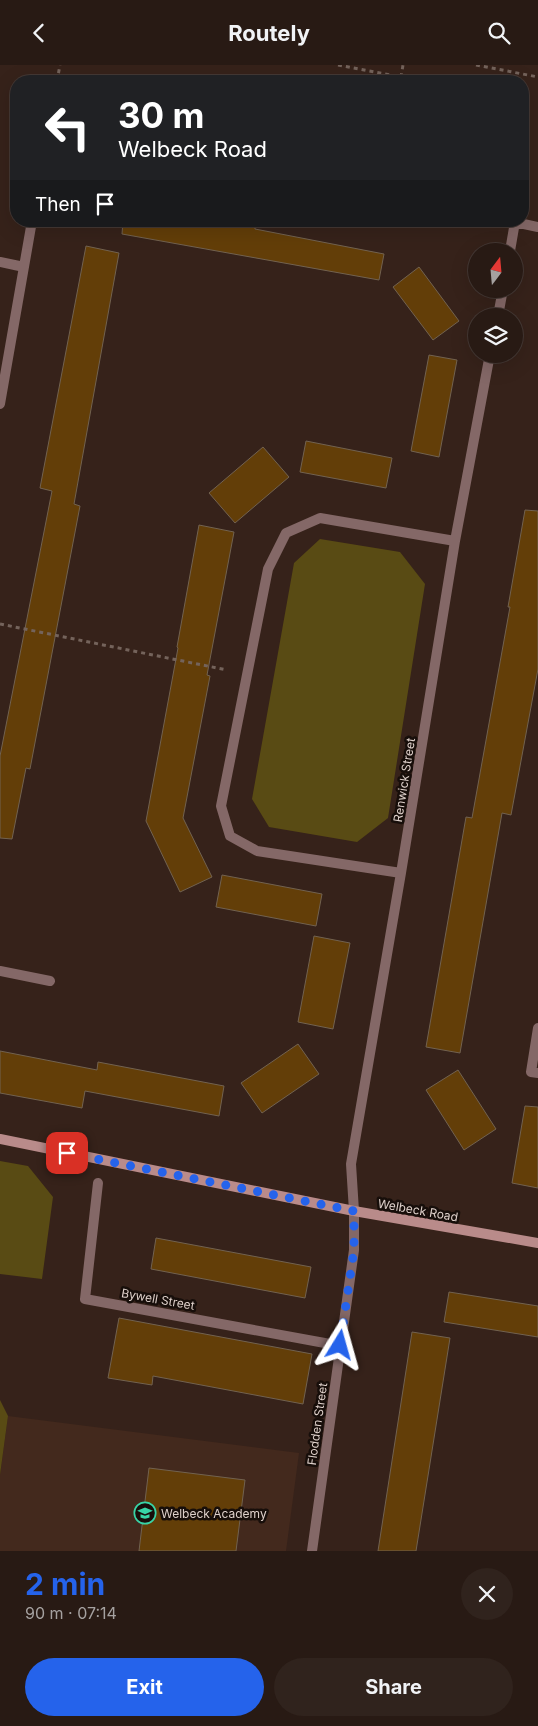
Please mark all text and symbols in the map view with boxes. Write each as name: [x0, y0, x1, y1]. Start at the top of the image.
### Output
icon: back: [25, 19, 53, 47]
icon: search: [485, 19, 513, 47]
text: Routely: [228, 20, 310, 46]
text: 30 m: [118, 94, 204, 136]
icon: left: [35, 95, 100, 160]
text: Welbeck Road: [118, 136, 267, 162]
icon: arrive: [91, 190, 119, 218]
text: Then: [35, 193, 81, 216]
north arrow: [468, 243, 522, 297]
map controls: [468, 243, 523, 363]
button: layers: [468, 308, 523, 363]
street label: Renwick Street: [390, 737, 418, 823]
pin: [46, 1132, 88, 1174]
icon: arrive: [53, 1139, 81, 1167]
street label: Welbeck Road: [377, 1196, 459, 1224]
street label: Bywell Street: [120, 1285, 196, 1313]
position arrow: [313, 1318, 365, 1370]
street label: Flodden Street: [304, 1382, 330, 1466]
school or university icon: Welbeck Academy: [133, 1501, 157, 1525]
place label: Welbeck Academy: [161, 1506, 267, 1521]
text: 2 min: [25, 1566, 105, 1602]
button: close: [461, 1568, 513, 1620]
text: 90 m · 07:14: [25, 1603, 117, 1623]
button: Exit: [25, 1658, 264, 1716]
button: Share: [274, 1658, 513, 1716]

